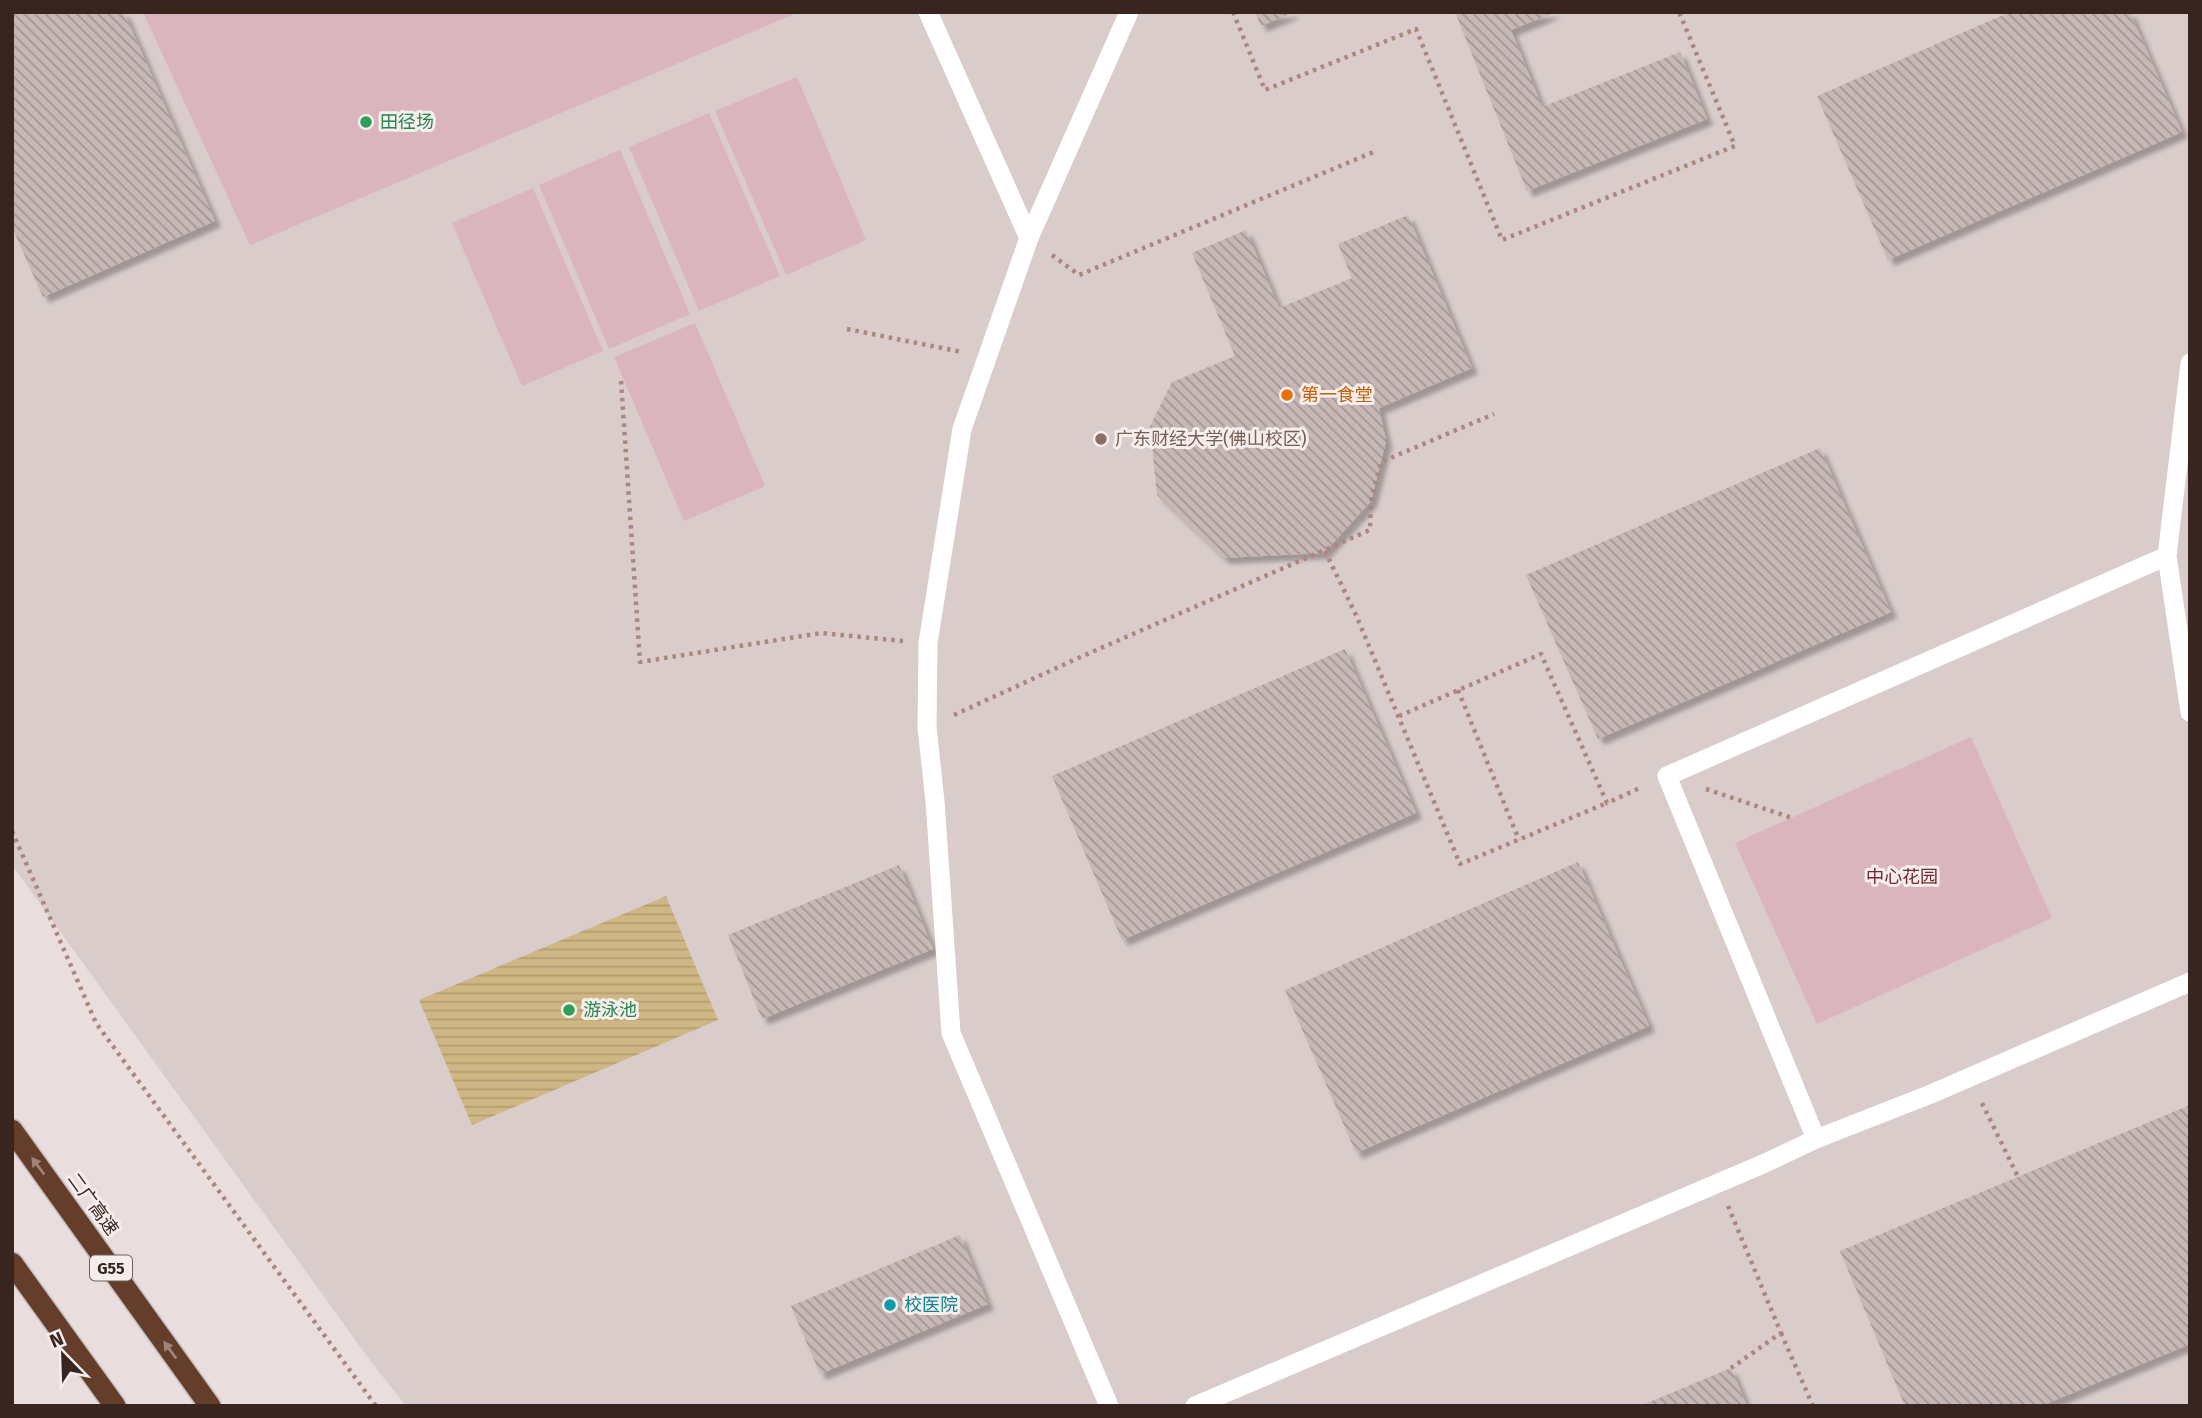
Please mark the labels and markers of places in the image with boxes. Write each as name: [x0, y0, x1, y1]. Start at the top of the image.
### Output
place label: 田径场: [380, 111, 434, 133]
marker: 田径场: [358, 114, 374, 130]
place label: 第一食堂: [1301, 384, 1373, 406]
marker: 第一食堂: [1279, 387, 1295, 403]
place label: 广东财经大学(佛山校区): [1115, 428, 1307, 450]
marker: 广东财经大学(佛山校区): [1093, 431, 1109, 447]
place label: 游泳池: [583, 999, 637, 1021]
marker: 游泳池: [561, 1002, 577, 1018]
place label: 校医院: [904, 1294, 958, 1316]
marker: 校医院: [882, 1297, 898, 1313]

